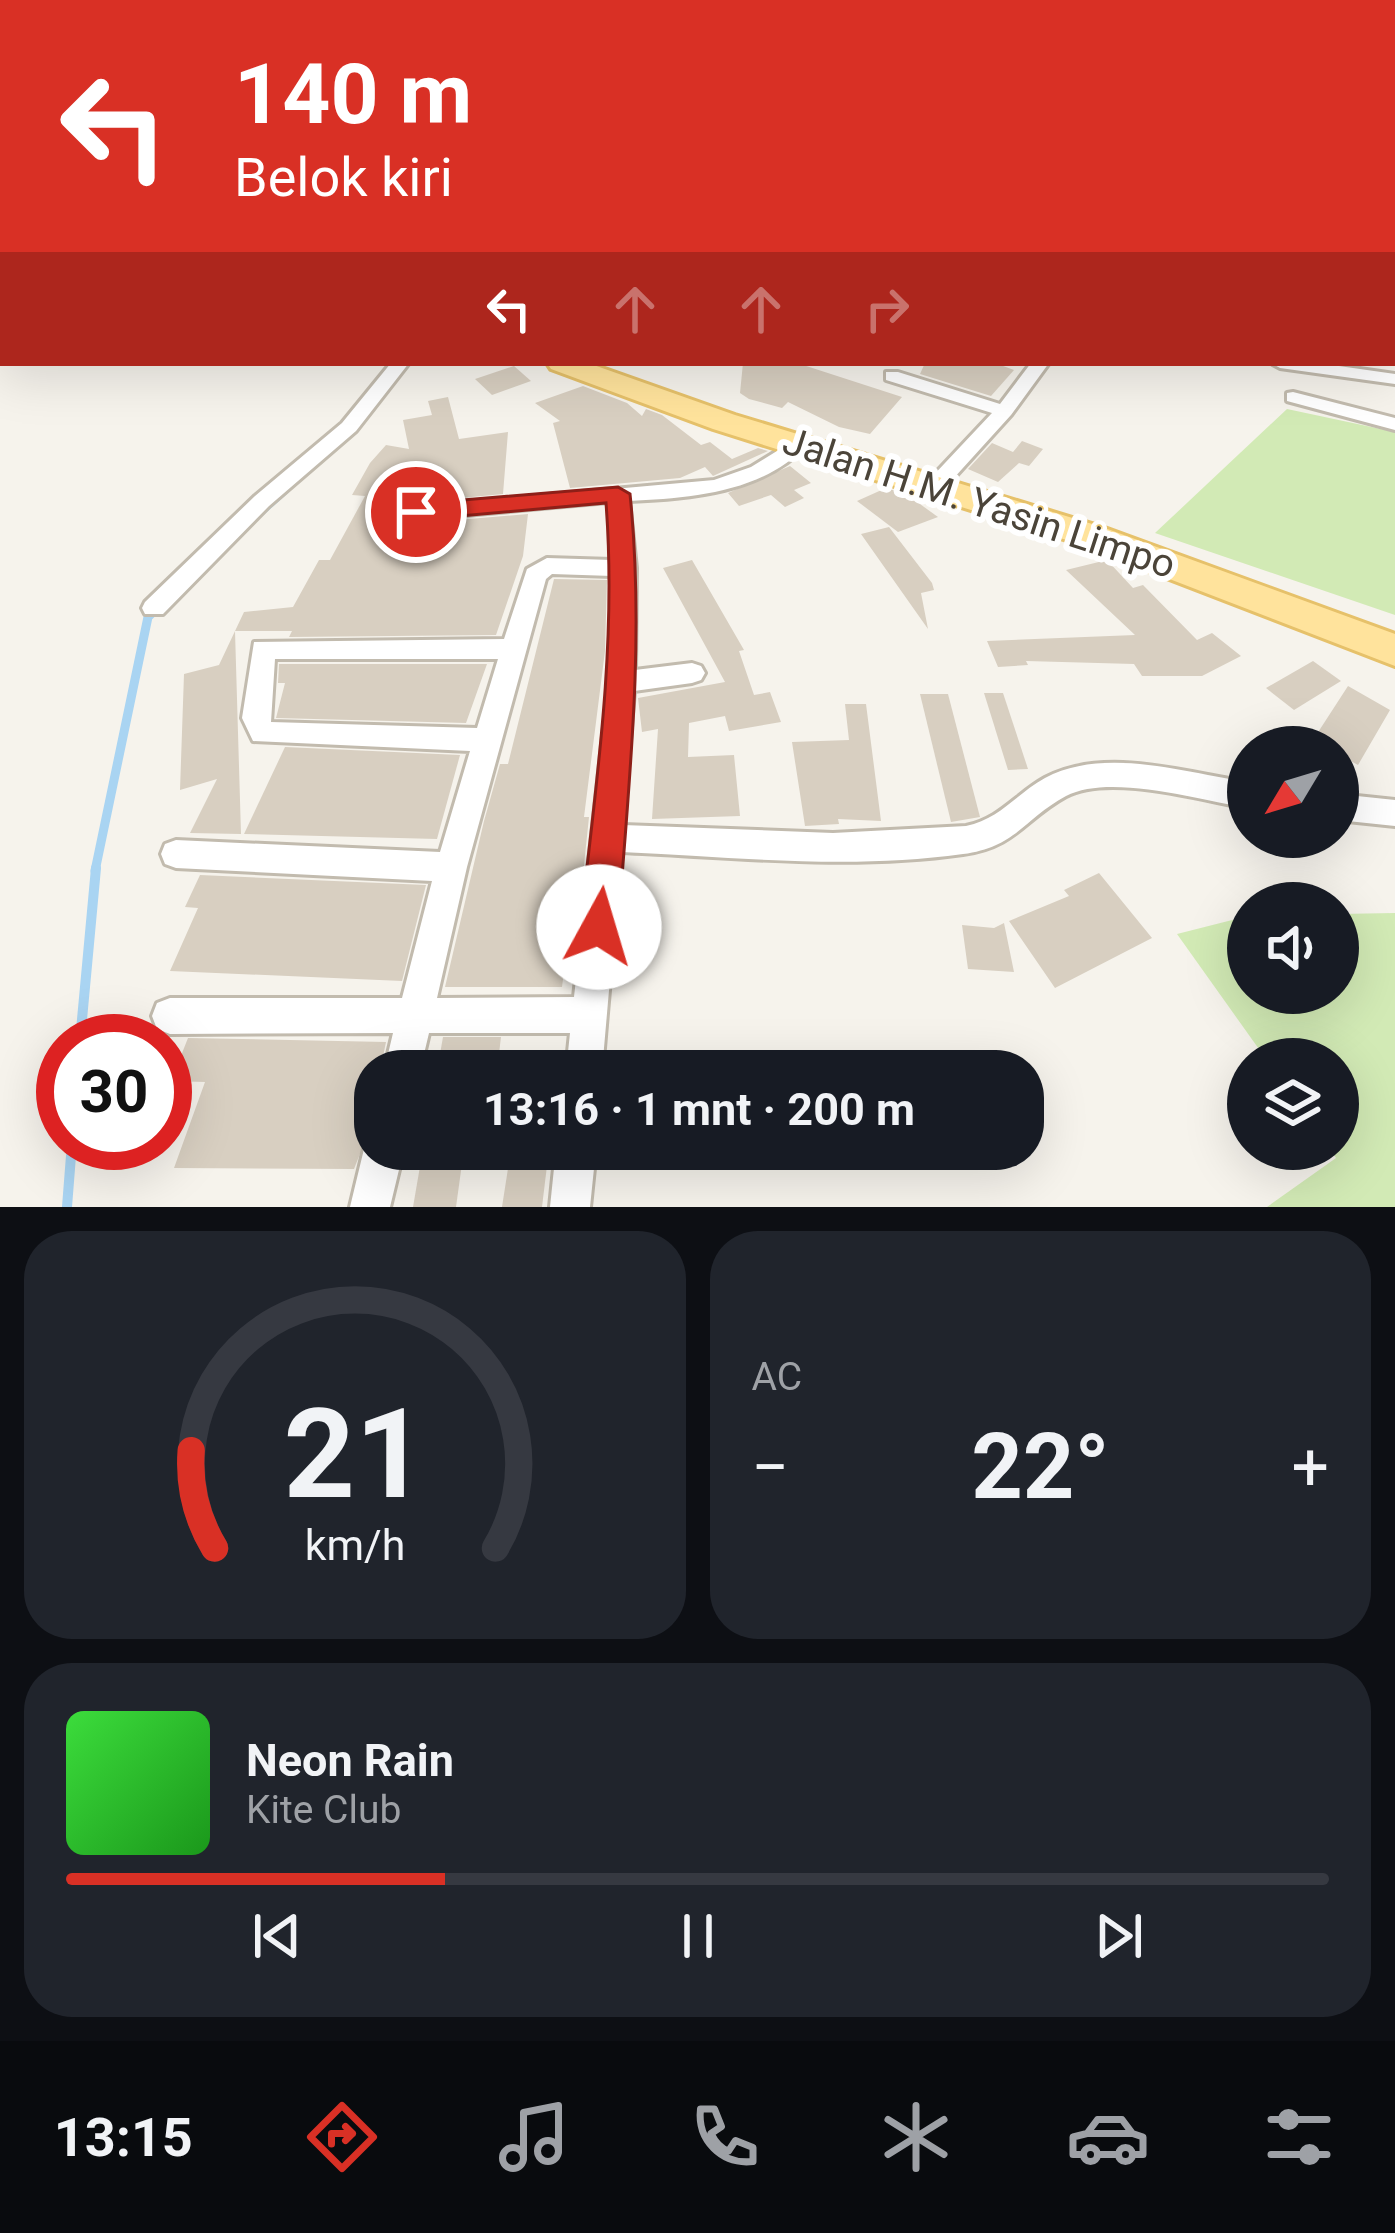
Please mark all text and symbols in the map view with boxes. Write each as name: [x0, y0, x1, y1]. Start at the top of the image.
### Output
text: 140 m: [234, 45, 472, 144]
icon: left: [36, 48, 192, 204]
text: Belok kiri: [234, 146, 453, 209]
icon: left: [476, 276, 542, 342]
icon: ahead: [602, 276, 668, 342]
icon: ahead: [728, 276, 794, 342]
icon: right: [854, 276, 920, 342]
street label: Jalan H.M. Yasin Limpo: [777, 418, 1181, 588]
pin: [365, 461, 467, 563]
icon: arrive: [383, 479, 449, 545]
north arrow: [1227, 726, 1359, 858]
map controls: [1227, 726, 1359, 1170]
position arrow: [536, 864, 662, 990]
button: sound: [1227, 882, 1359, 1014]
speed limit sign: 30: [36, 1014, 192, 1170]
button: layers: [1227, 1038, 1359, 1170]
text: 13:16 · 1 mnt · 200 m: [483, 1083, 915, 1136]
text: AC: [752, 1354, 802, 1400]
text: 21: [283, 1381, 426, 1527]
text: 22°: [971, 1415, 1110, 1520]
text: −: [752, 1429, 789, 1506]
text: +: [1292, 1429, 1329, 1506]
text: km/h: [304, 1520, 405, 1570]
text: Neon Rain: [246, 1734, 454, 1787]
text: Kite Club: [246, 1787, 401, 1833]
icon: previous: [244, 1903, 310, 1969]
icon: pause: [665, 1903, 731, 1969]
icon: next: [1086, 1903, 1152, 1969]
icon: directions: [300, 2095, 384, 2179]
icon: music: [492, 2095, 576, 2179]
icon: phone: [683, 2095, 767, 2179]
icon: climate: [874, 2095, 958, 2179]
icon: car: [1066, 2095, 1150, 2179]
icon: filters: [1257, 2095, 1341, 2179]
text: 13:15: [54, 2106, 193, 2169]

